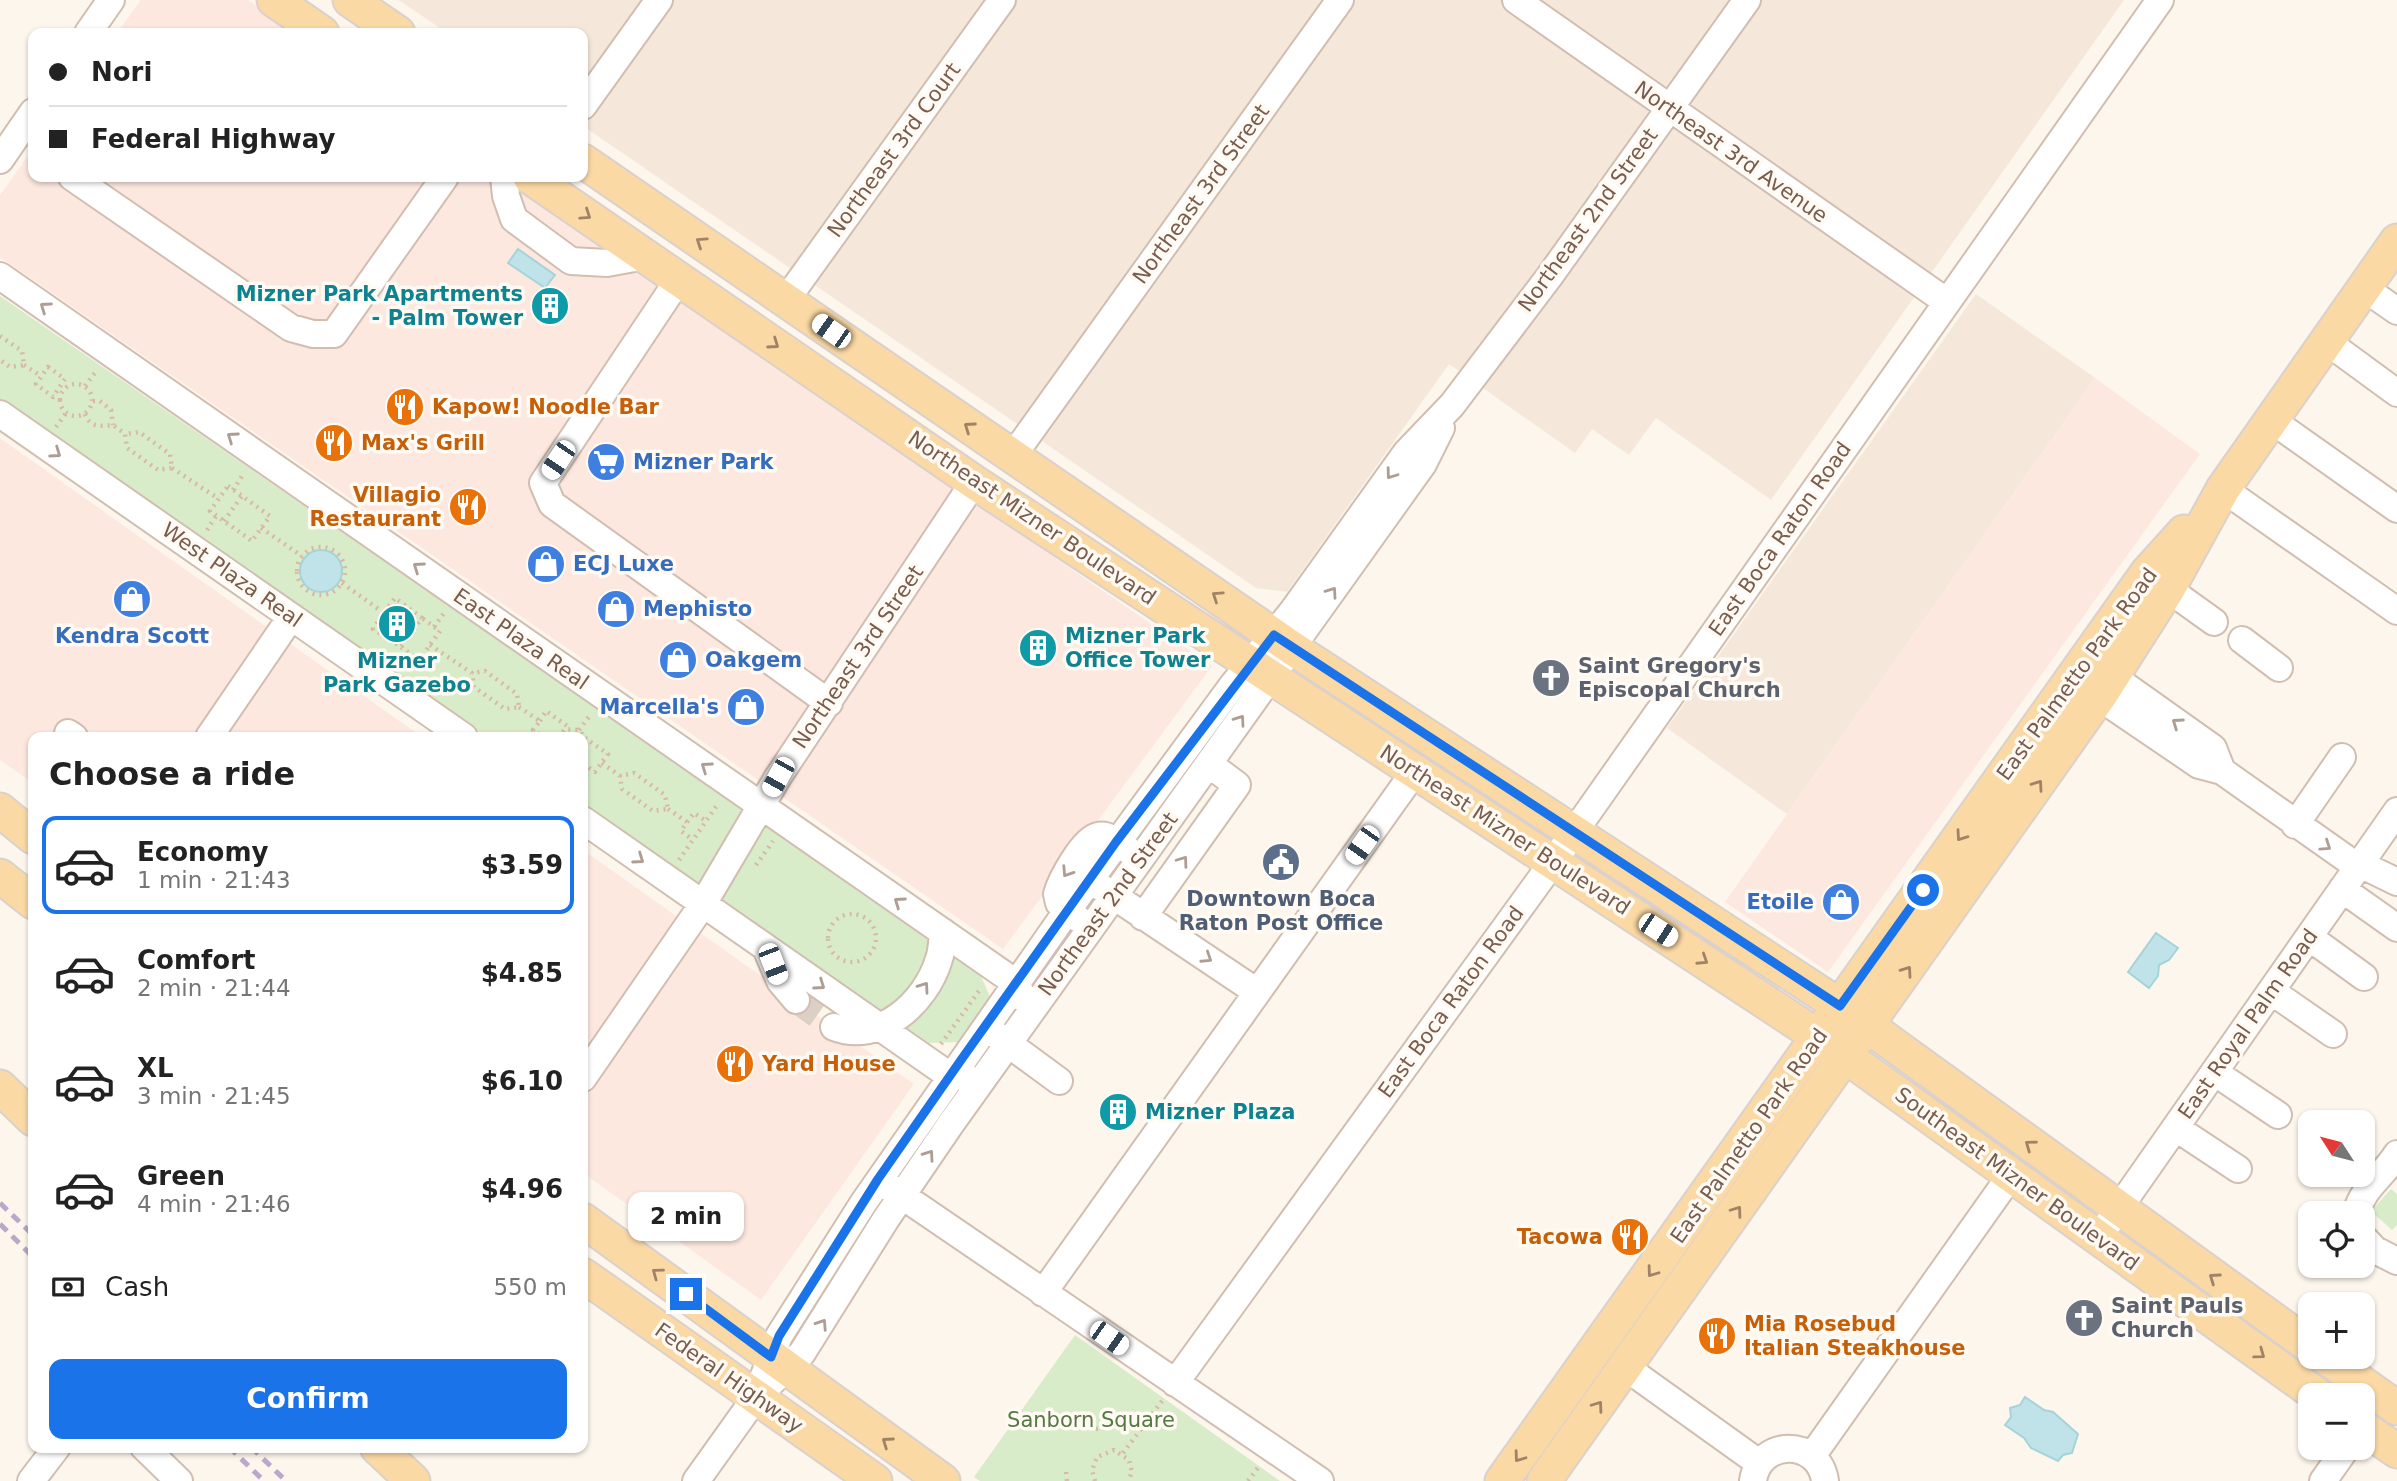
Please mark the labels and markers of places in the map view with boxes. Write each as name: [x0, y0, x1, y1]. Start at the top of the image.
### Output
place label: Mizner Park Apartments - Palm Tower: [236, 282, 524, 330]
building icon: Mizner Park Apartments - Palm Tower: [529, 285, 571, 327]
restaurant icon: Kapow! Noodle Bar: [384, 386, 426, 428]
place label: Kapow! Noodle Bar: [432, 395, 660, 419]
restaurant icon: Max's Grill: [313, 422, 355, 464]
place label: Max's Grill: [361, 431, 485, 455]
supermarket icon: Mizner Park: [585, 441, 627, 483]
place label: Mizner Park: [633, 450, 775, 474]
place label: Villagio Restaurant: [309, 483, 441, 531]
restaurant icon: Villagio Restaurant: [447, 486, 489, 528]
shop icon: ECJ Luxe: [525, 543, 567, 585]
place label: ECJ Luxe: [573, 552, 674, 576]
shop icon: Kendra Scott: [111, 578, 153, 620]
shop icon: Mephisto: [595, 588, 637, 630]
place label: Mephisto: [643, 597, 752, 621]
building icon: Mizner Park Gazebo: [376, 603, 418, 645]
place label: Kendra Scott: [55, 624, 209, 648]
place label: Mizner Park Office Tower: [1065, 624, 1211, 672]
building icon: Mizner Park Office Tower: [1017, 627, 1059, 669]
shop icon: Oakgem: [657, 639, 699, 681]
place label: Oakgem: [705, 648, 802, 672]
place label: Mizner Park Gazebo: [323, 649, 471, 697]
place label: Saint Gregory's Episcopal Church: [1578, 654, 1781, 702]
church icon: Saint Gregory's Episcopal Church: [1530, 657, 1572, 699]
shop icon: Marcella's: [725, 686, 767, 728]
place label: Marcella's: [599, 695, 719, 719]
public building icon: Downtown Boca Raton Post Office: [1260, 841, 1302, 883]
shop icon: Etoile: [1820, 881, 1862, 923]
place label: Downtown Boca Raton Post Office: [1179, 887, 1383, 935]
place label: Etoile: [1747, 890, 1814, 914]
restaurant icon: Yard House: [714, 1043, 756, 1085]
place label: Yard House: [761, 1052, 896, 1076]
building icon: Mizner Plaza: [1097, 1091, 1139, 1133]
place label: Mizner Plaza: [1145, 1100, 1295, 1124]
restaurant icon: Tacowa: [1609, 1216, 1651, 1258]
place label: Tacowa: [1517, 1225, 1603, 1249]
place label: Saint Pauls Church: [2111, 1294, 2243, 1342]
church icon: Saint Pauls Church: [2063, 1297, 2105, 1339]
place label: Mia Rosebud Italian Steakhouse: [1744, 1312, 1965, 1360]
restaurant icon: Mia Rosebud Italian Steakhouse: [1696, 1315, 1738, 1357]

